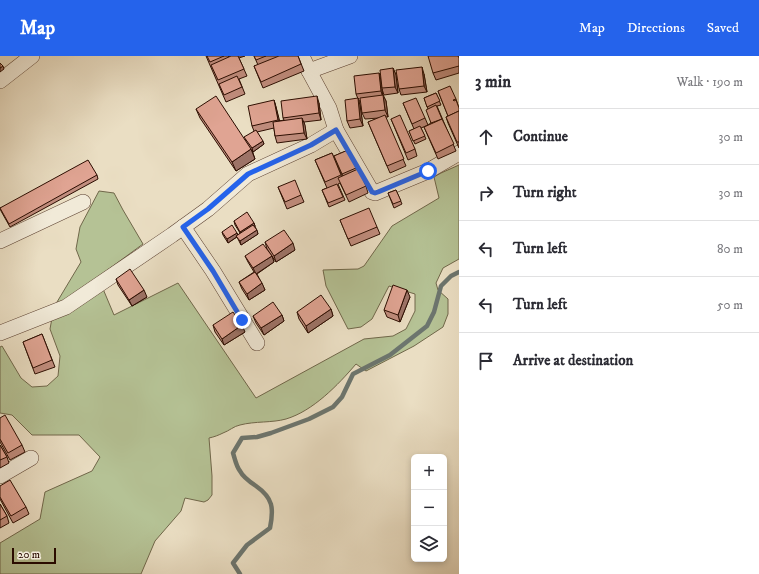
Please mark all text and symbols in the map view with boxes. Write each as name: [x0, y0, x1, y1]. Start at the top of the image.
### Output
text: Map: [20, 17, 55, 40]
text: Map: [579, 19, 605, 37]
text: Directions: [627, 19, 685, 37]
text: Saved: [707, 19, 739, 37]
text: 3 min: [475, 71, 511, 93]
text: Walk · 190 m: [677, 74, 743, 90]
icon: ahead: [475, 126, 497, 148]
text: Continue: [513, 127, 568, 146]
text: 30 m: [719, 129, 743, 145]
route start: [419, 162, 437, 180]
icon: right: [475, 182, 497, 204]
text: Turn right: [513, 183, 576, 202]
text: 30 m: [719, 185, 743, 201]
icon: left: [475, 238, 497, 260]
text: Turn left: [513, 239, 567, 258]
text: 80 m: [717, 241, 743, 257]
icon: left: [475, 294, 497, 316]
text: Turn left: [513, 295, 567, 314]
text: 50 m: [717, 297, 743, 313]
route end: [233, 311, 251, 329]
icon: arrive: [475, 350, 497, 372]
text: Arrive at destination: [513, 351, 633, 370]
map controls: [411, 454, 447, 562]
button: +: [411, 454, 447, 490]
button: −: [411, 490, 447, 526]
button: layers: [411, 526, 447, 562]
scale bar: [12, 546, 56, 565]
text: 20 m: [18, 548, 40, 562]

